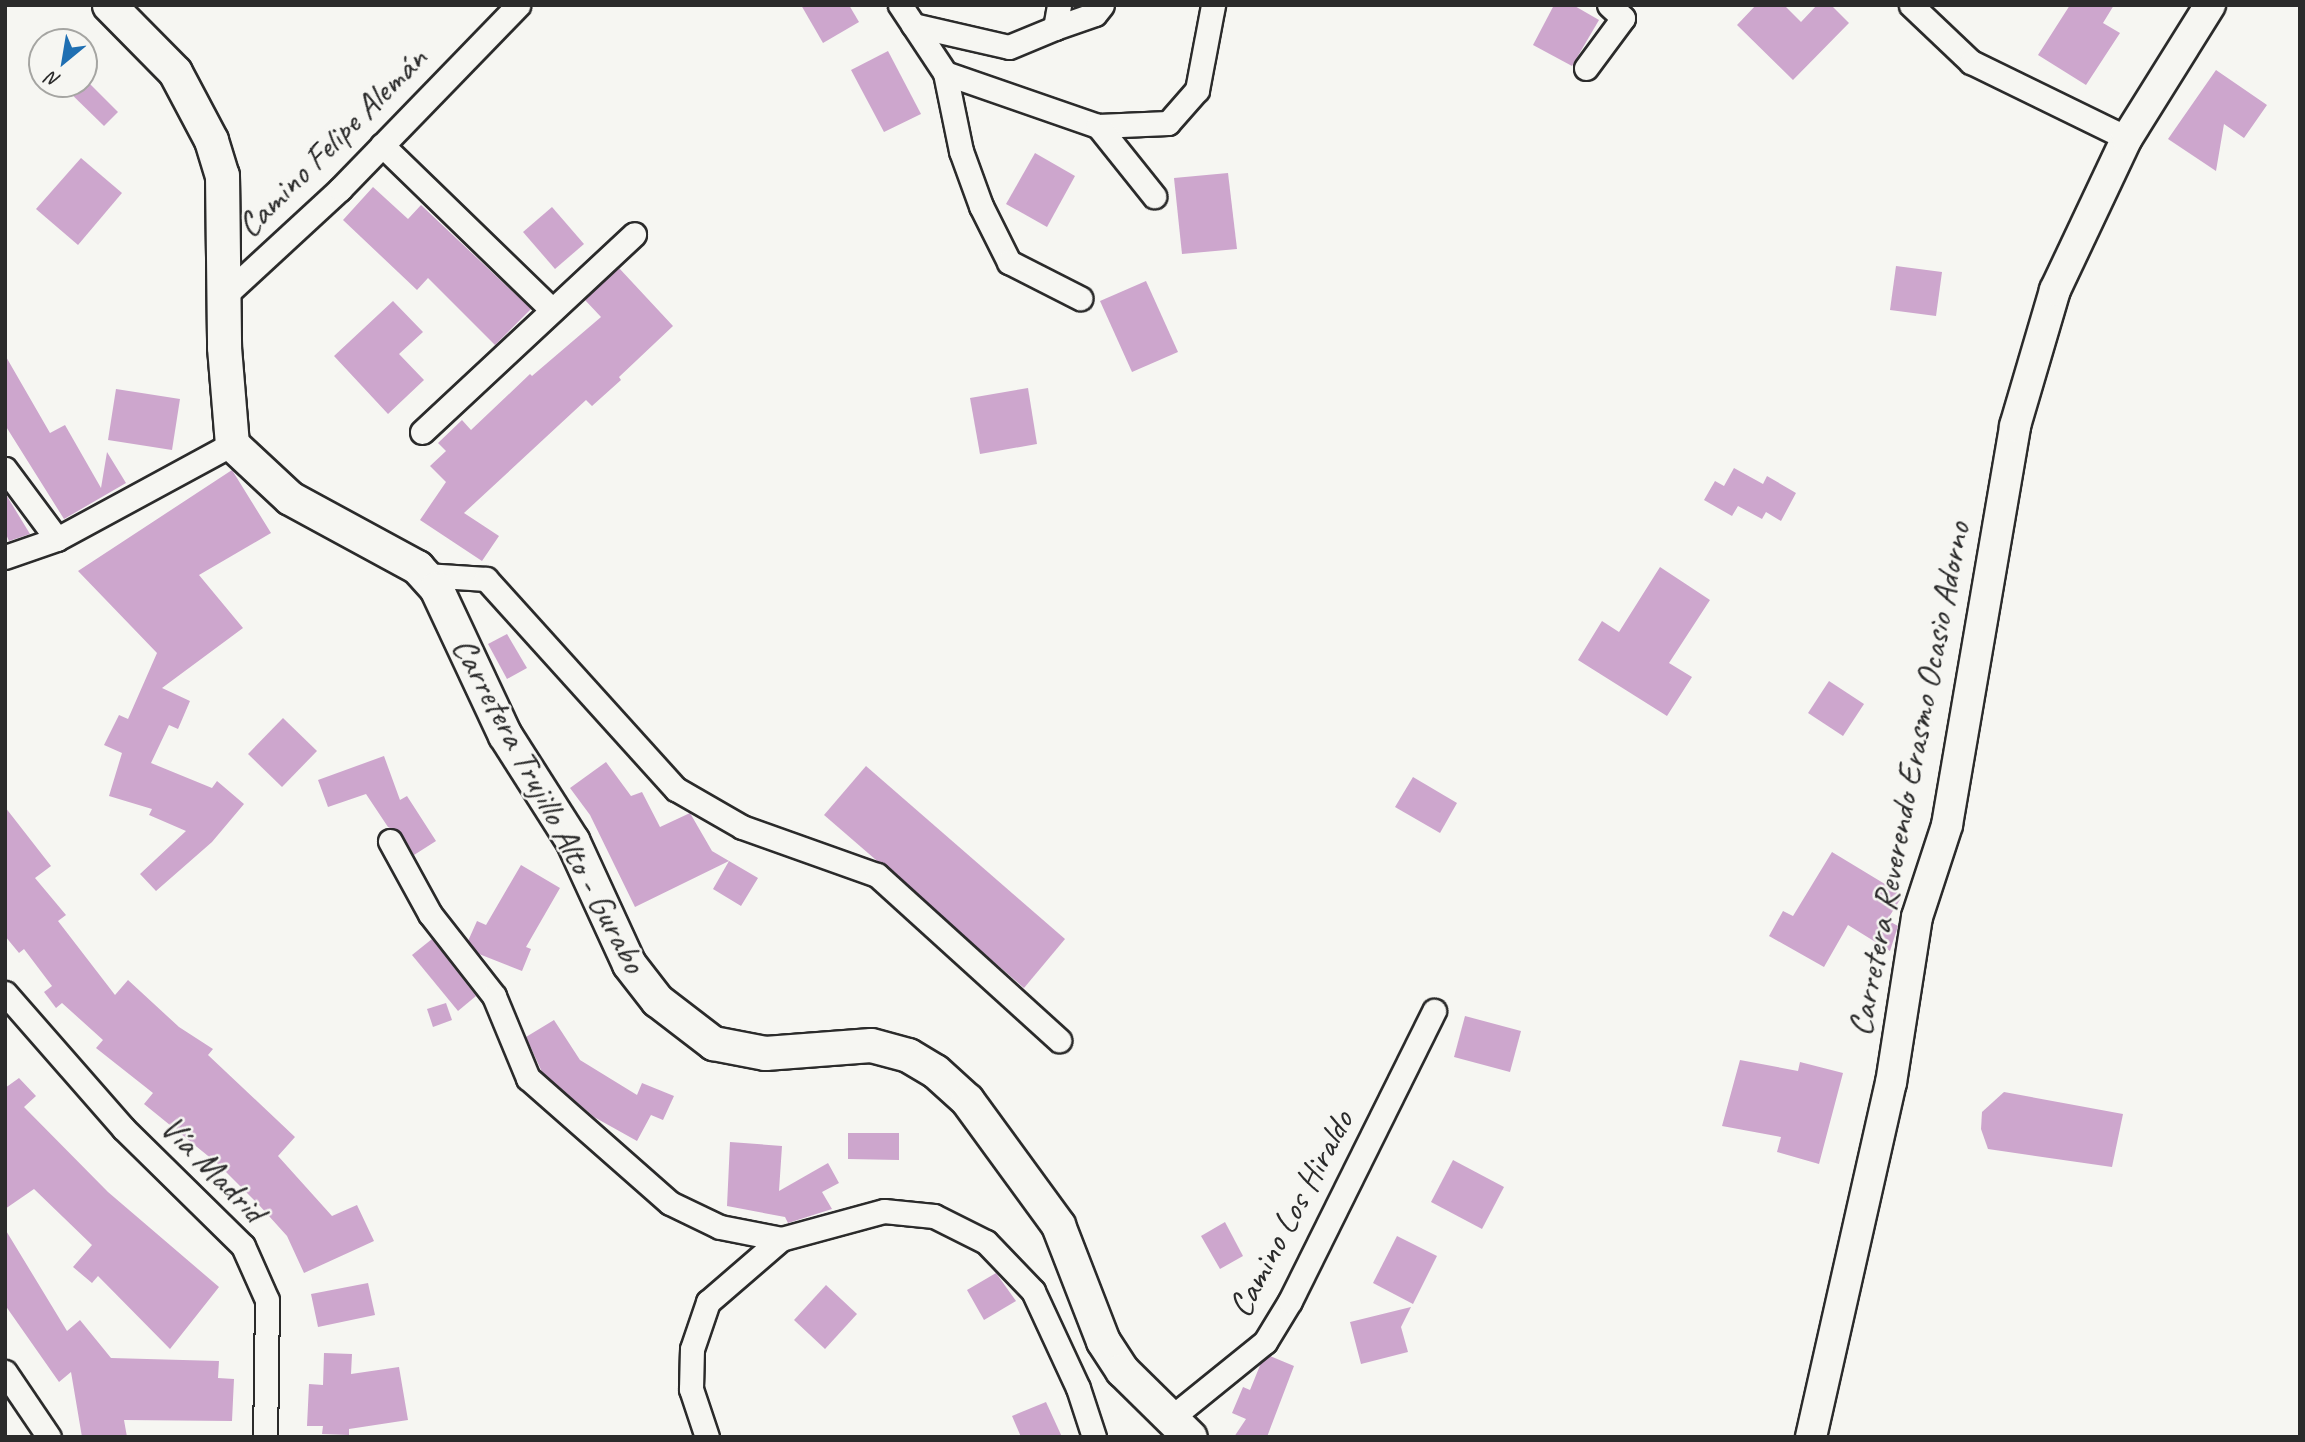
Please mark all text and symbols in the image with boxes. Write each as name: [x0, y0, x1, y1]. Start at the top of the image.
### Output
north arrow: [28, 28, 98, 98]
street label: Camino Felipe Alemán: [227, 37, 437, 247]
text: N: [42, 66, 65, 93]
street label: Carretera Reverendo Erasmo Ocasio Adorno: [1839, 519, 1979, 1039]
street label: Carretera Trujillo Alto - Gurabo: [443, 631, 655, 979]
street label: Camino Los Hiraldo: [1219, 1104, 1363, 1324]
street label: Vía Madrid: [151, 1106, 275, 1232]

